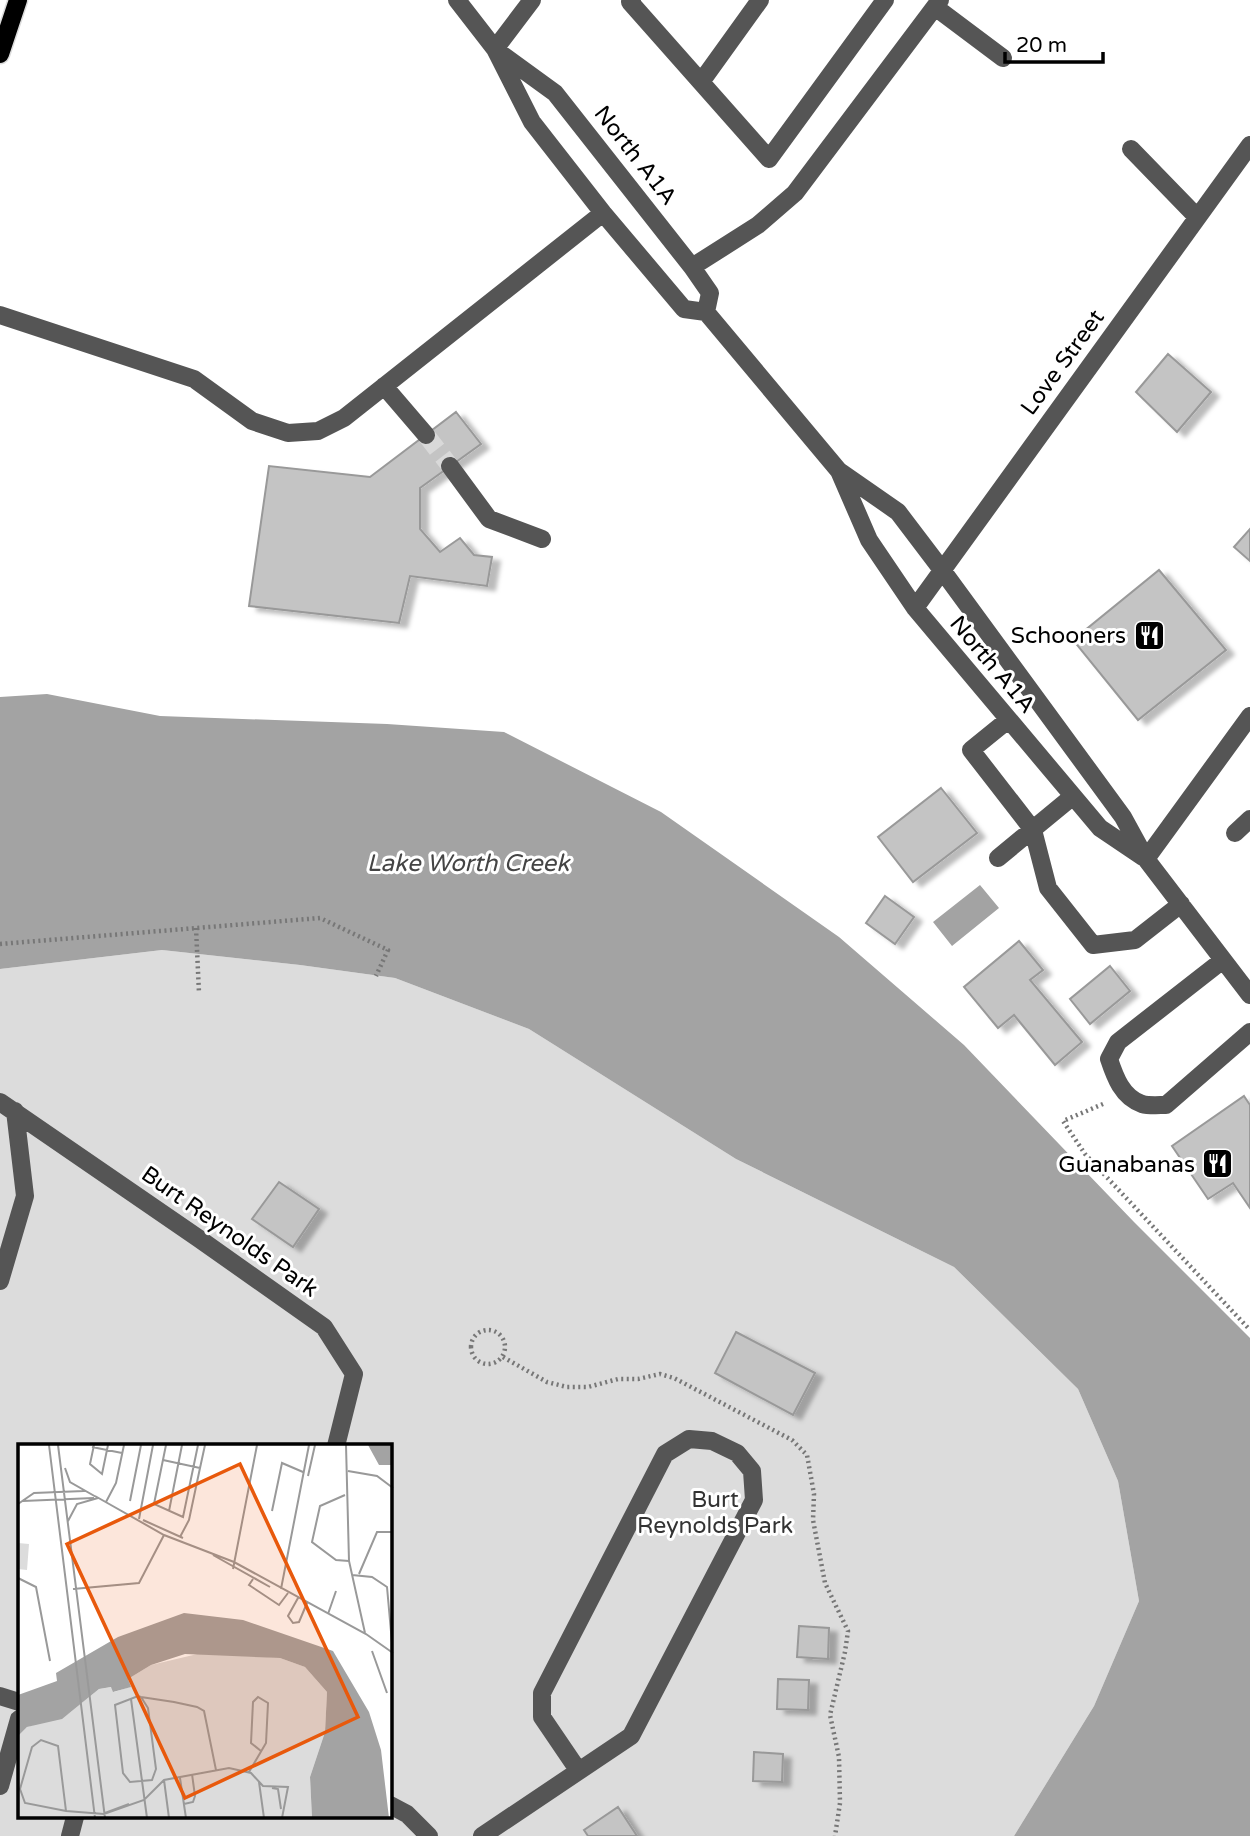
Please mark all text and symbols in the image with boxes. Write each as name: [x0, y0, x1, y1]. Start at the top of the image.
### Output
scale bar: [1005, 21, 1103, 65]
text: 20 m: [1016, 33, 1067, 58]
street label: North A1A: [588, 100, 683, 211]
street label: Love Street: [1015, 304, 1111, 421]
street label: North A1A: [943, 610, 1041, 719]
restaurant icon: Schooners: [1132, 618, 1166, 652]
place label: Schooners: [1011, 622, 1126, 650]
water label: Lake Worth Creek: [367, 849, 571, 878]
restaurant icon: Guanabanas: [1201, 1147, 1235, 1181]
place label: Guanabanas: [1058, 1151, 1195, 1179]
street label: Burt Reynolds Park: [136, 1160, 323, 1303]
inset map: [18, 1444, 392, 1818]
park label: Burt Reynolds Park: [637, 1486, 793, 1540]

